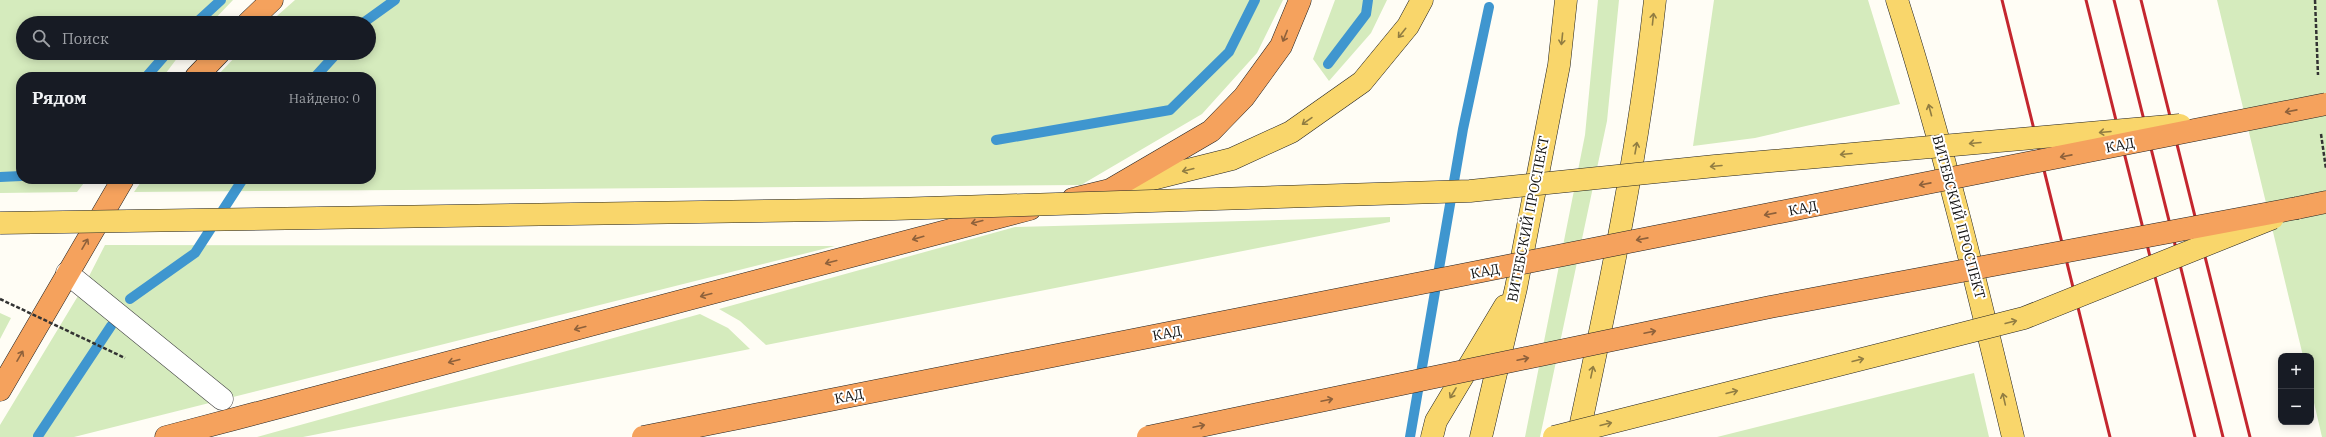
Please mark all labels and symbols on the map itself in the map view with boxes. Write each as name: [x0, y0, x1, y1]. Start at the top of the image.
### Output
one-way arrow: [1649, 13, 1657, 26]
one-way arrow: [1397, 28, 1406, 39]
one-way arrow: [1281, 30, 1289, 42]
one-way arrow: [1558, 32, 1566, 45]
one-way arrow: [1926, 104, 1933, 117]
one-way arrow: [2285, 108, 2298, 116]
one-way arrow: [1302, 117, 1313, 125]
one-way arrow: [2099, 128, 2112, 135]
street label: ВИТЕБСКИЙ ПРОСПЕКТ: [1928, 133, 1990, 301]
street label: КАД: [2104, 133, 2136, 157]
street label: ВИТЕБСКИЙ ПРОСПЕКТ: [1503, 134, 1553, 304]
one-way arrow: [1969, 139, 1982, 147]
one-way arrow: [1632, 142, 1640, 155]
one-way arrow: [1840, 151, 1853, 158]
one-way arrow: [2060, 152, 2073, 160]
one-way arrow: [1710, 162, 1723, 170]
one-way arrow: [1182, 167, 1195, 174]
one-way arrow: [1919, 180, 1932, 188]
street label: КАД: [1787, 196, 1819, 220]
one-way arrow: [1764, 211, 1777, 219]
one-way arrow: [971, 219, 984, 227]
one-way arrow: [912, 235, 925, 242]
one-way arrow: [1636, 236, 1649, 244]
one-way arrow: [81, 238, 89, 250]
one-way arrow: [825, 259, 838, 266]
street label: КАД: [1469, 259, 1501, 283]
one-way arrow: [699, 292, 712, 299]
one-way arrow: [2004, 317, 2017, 325]
street label: КАД: [1151, 321, 1183, 345]
one-way arrow: [574, 325, 587, 332]
one-way arrow: [1643, 328, 1656, 336]
one-way arrow: [16, 350, 24, 362]
one-way arrow: [1516, 354, 1529, 362]
one-way arrow: [1851, 356, 1864, 364]
one-way arrow: [448, 358, 461, 365]
one-way arrow: [1589, 365, 1597, 378]
street label: КАД: [833, 384, 865, 408]
one-way arrow: [1448, 387, 1456, 399]
one-way arrow: [1725, 388, 1738, 395]
one-way arrow: [1999, 393, 2007, 406]
one-way arrow: [1320, 395, 1333, 403]
one-way arrow: [1599, 420, 1612, 427]
one-way arrow: [1193, 422, 1206, 430]

